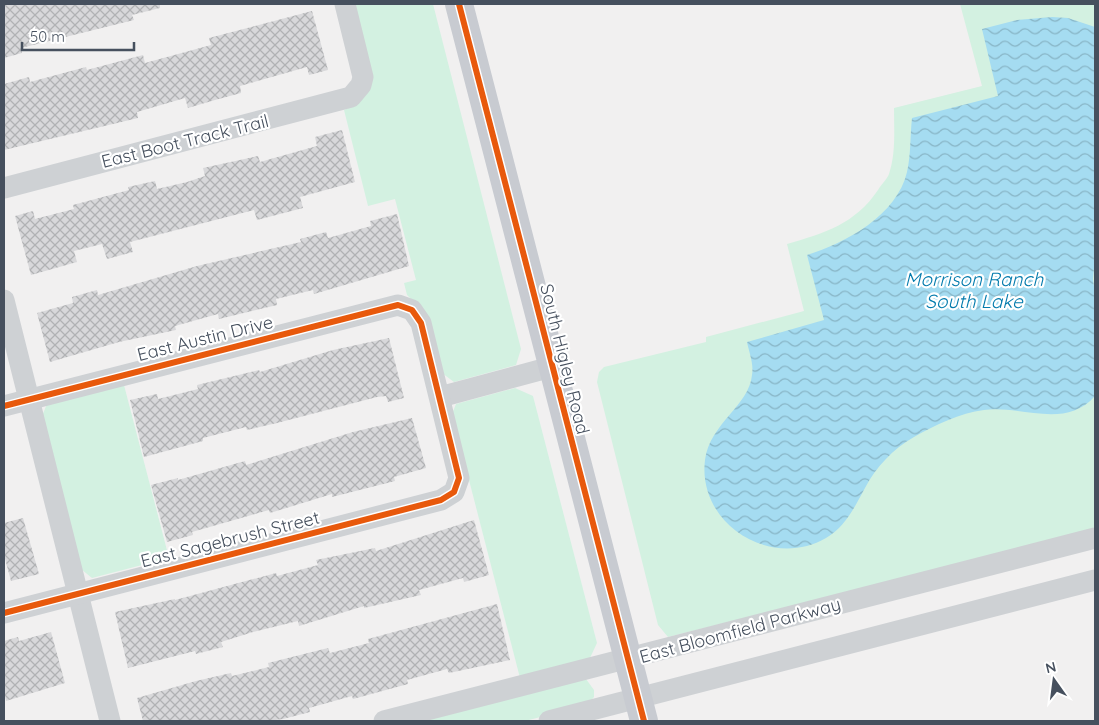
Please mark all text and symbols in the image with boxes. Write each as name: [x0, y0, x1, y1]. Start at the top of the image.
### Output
scale bar: [22, 20, 135, 52]
text: 50 m: [30, 27, 65, 46]
street label: East Boot Track Trail: [99, 109, 271, 173]
water label: Morrison Ranch South Lake: [905, 267, 1044, 313]
street label: South Higley Road: [535, 281, 595, 437]
street label: East Austin Drive: [135, 310, 275, 366]
street label: East Sagebrush Street: [138, 506, 322, 572]
street label: East Bloomfield Parkway: [637, 592, 843, 668]
north arrow: [1029, 655, 1079, 705]
text: N: [1044, 657, 1058, 677]

